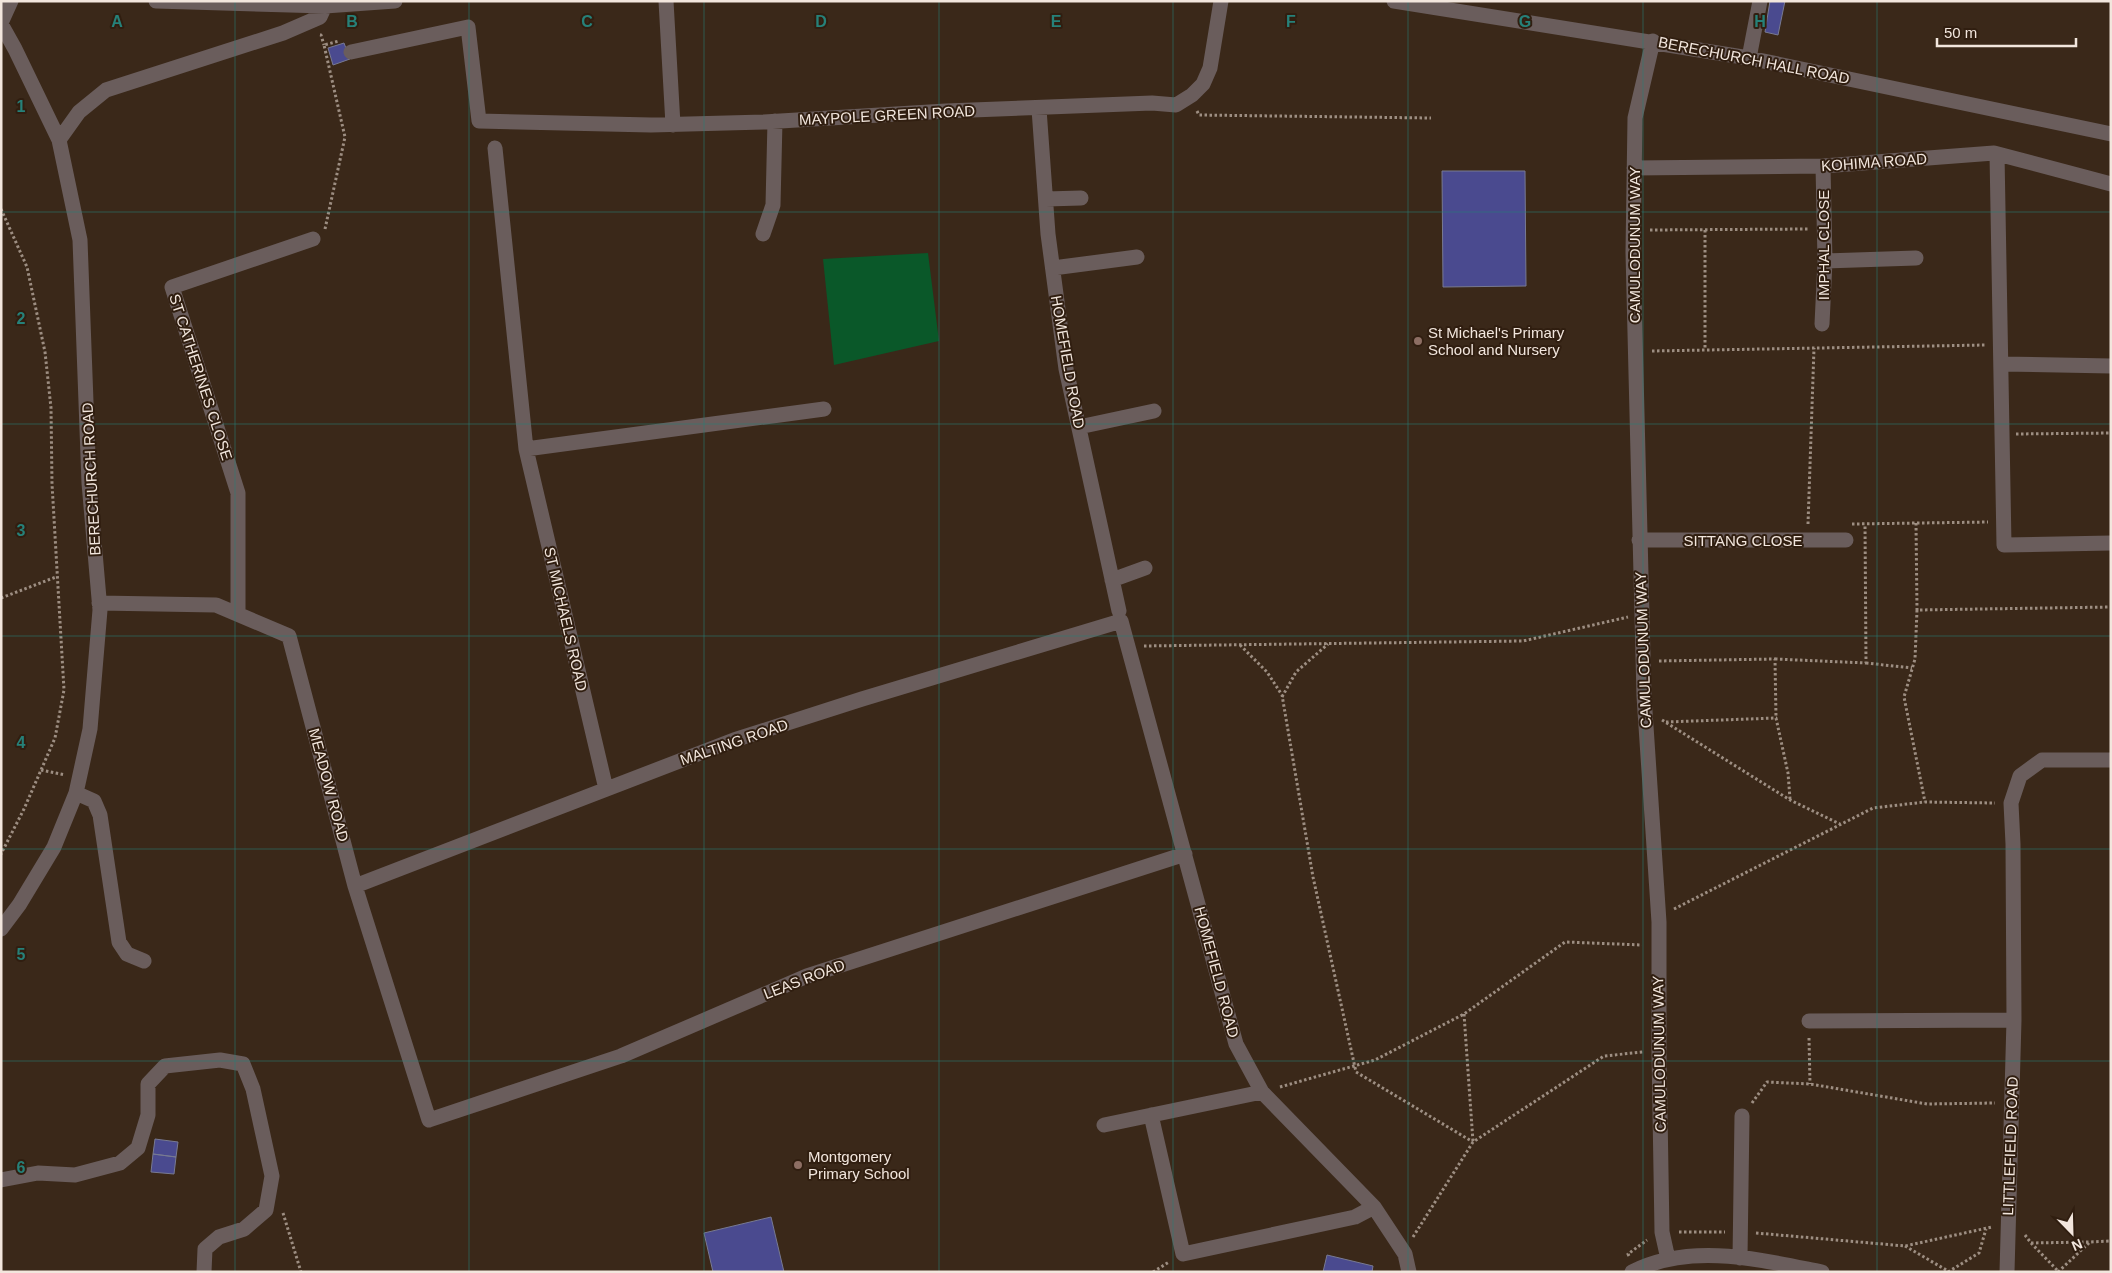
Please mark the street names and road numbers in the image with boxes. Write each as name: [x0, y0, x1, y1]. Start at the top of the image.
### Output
street label: BERECHURCH HALL ROAD: [1657, 33, 1851, 87]
street label: MAYPOLE GREEN ROAD: [798, 102, 976, 128]
street label: KOHIMA ROAD: [1821, 150, 1928, 174]
street label: CAMULODUNUM WAY: [1626, 167, 1643, 323]
street label: IMPHAL CLOSE: [1815, 190, 1832, 300]
street label: ST CATHERINES CLOSE: [166, 292, 236, 462]
street label: HOMEFIELD ROAD: [1048, 294, 1088, 430]
street label: BERECHURCH ROAD: [78, 402, 104, 556]
street label: SITTANG CLOSE: [1684, 532, 1802, 549]
street label: ST MICHAELS ROAD: [541, 545, 591, 693]
street label: CAMULODUNUM WAY: [1632, 571, 1654, 729]
street label: MALTING ROAD: [678, 716, 790, 768]
street label: MEADOW ROAD: [306, 726, 352, 844]
street label: HOMEFIELD ROAD: [1191, 905, 1243, 1040]
street label: LEAS ROAD: [761, 956, 847, 1002]
street label: CAMULODUNUM WAY: [1649, 976, 1669, 1132]
street label: LITTLEFIELD ROAD: [1999, 1076, 2021, 1216]

